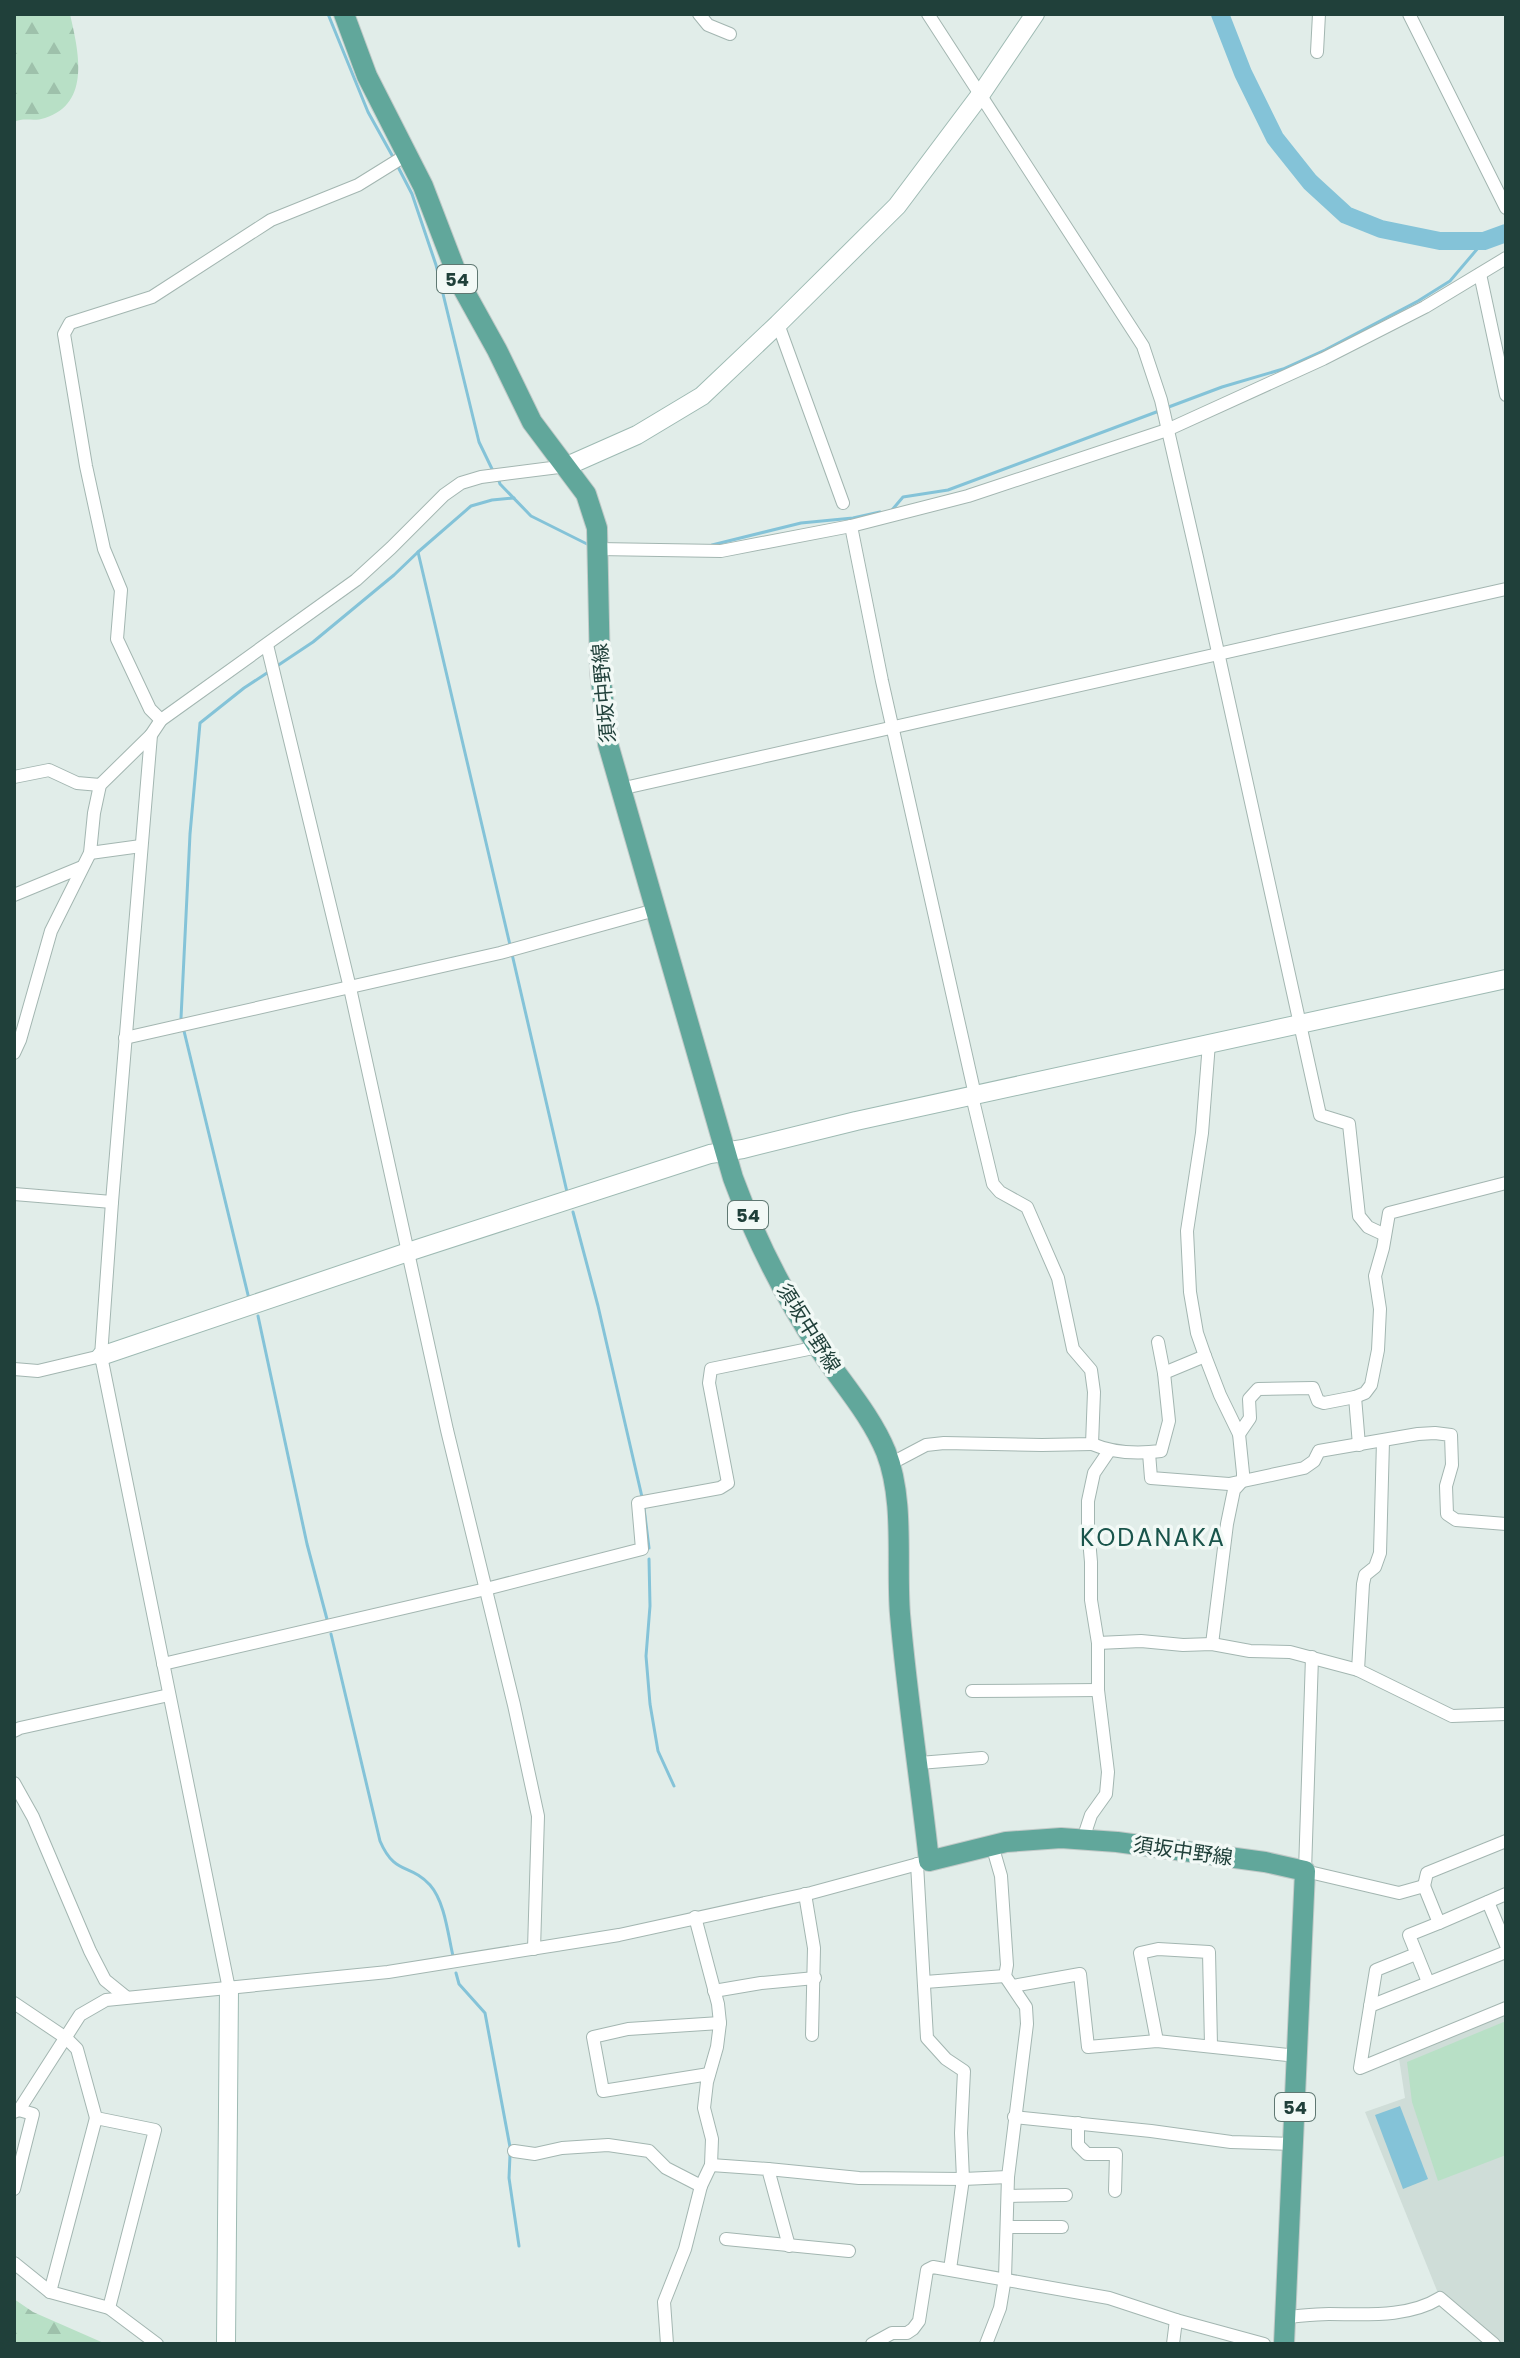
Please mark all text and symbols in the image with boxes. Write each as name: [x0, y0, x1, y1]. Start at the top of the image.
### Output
road number: 54: [437, 265, 477, 293]
street label: 須坂中野線: [586, 642, 622, 744]
road number: 54: [728, 1201, 768, 1229]
street label: 須坂中野線: [771, 1278, 847, 1378]
district label: KODANAKA: [1080, 1521, 1226, 1554]
street label: 須坂中野線: [1132, 1830, 1234, 1872]
road number: 54: [1275, 2093, 1315, 2121]

